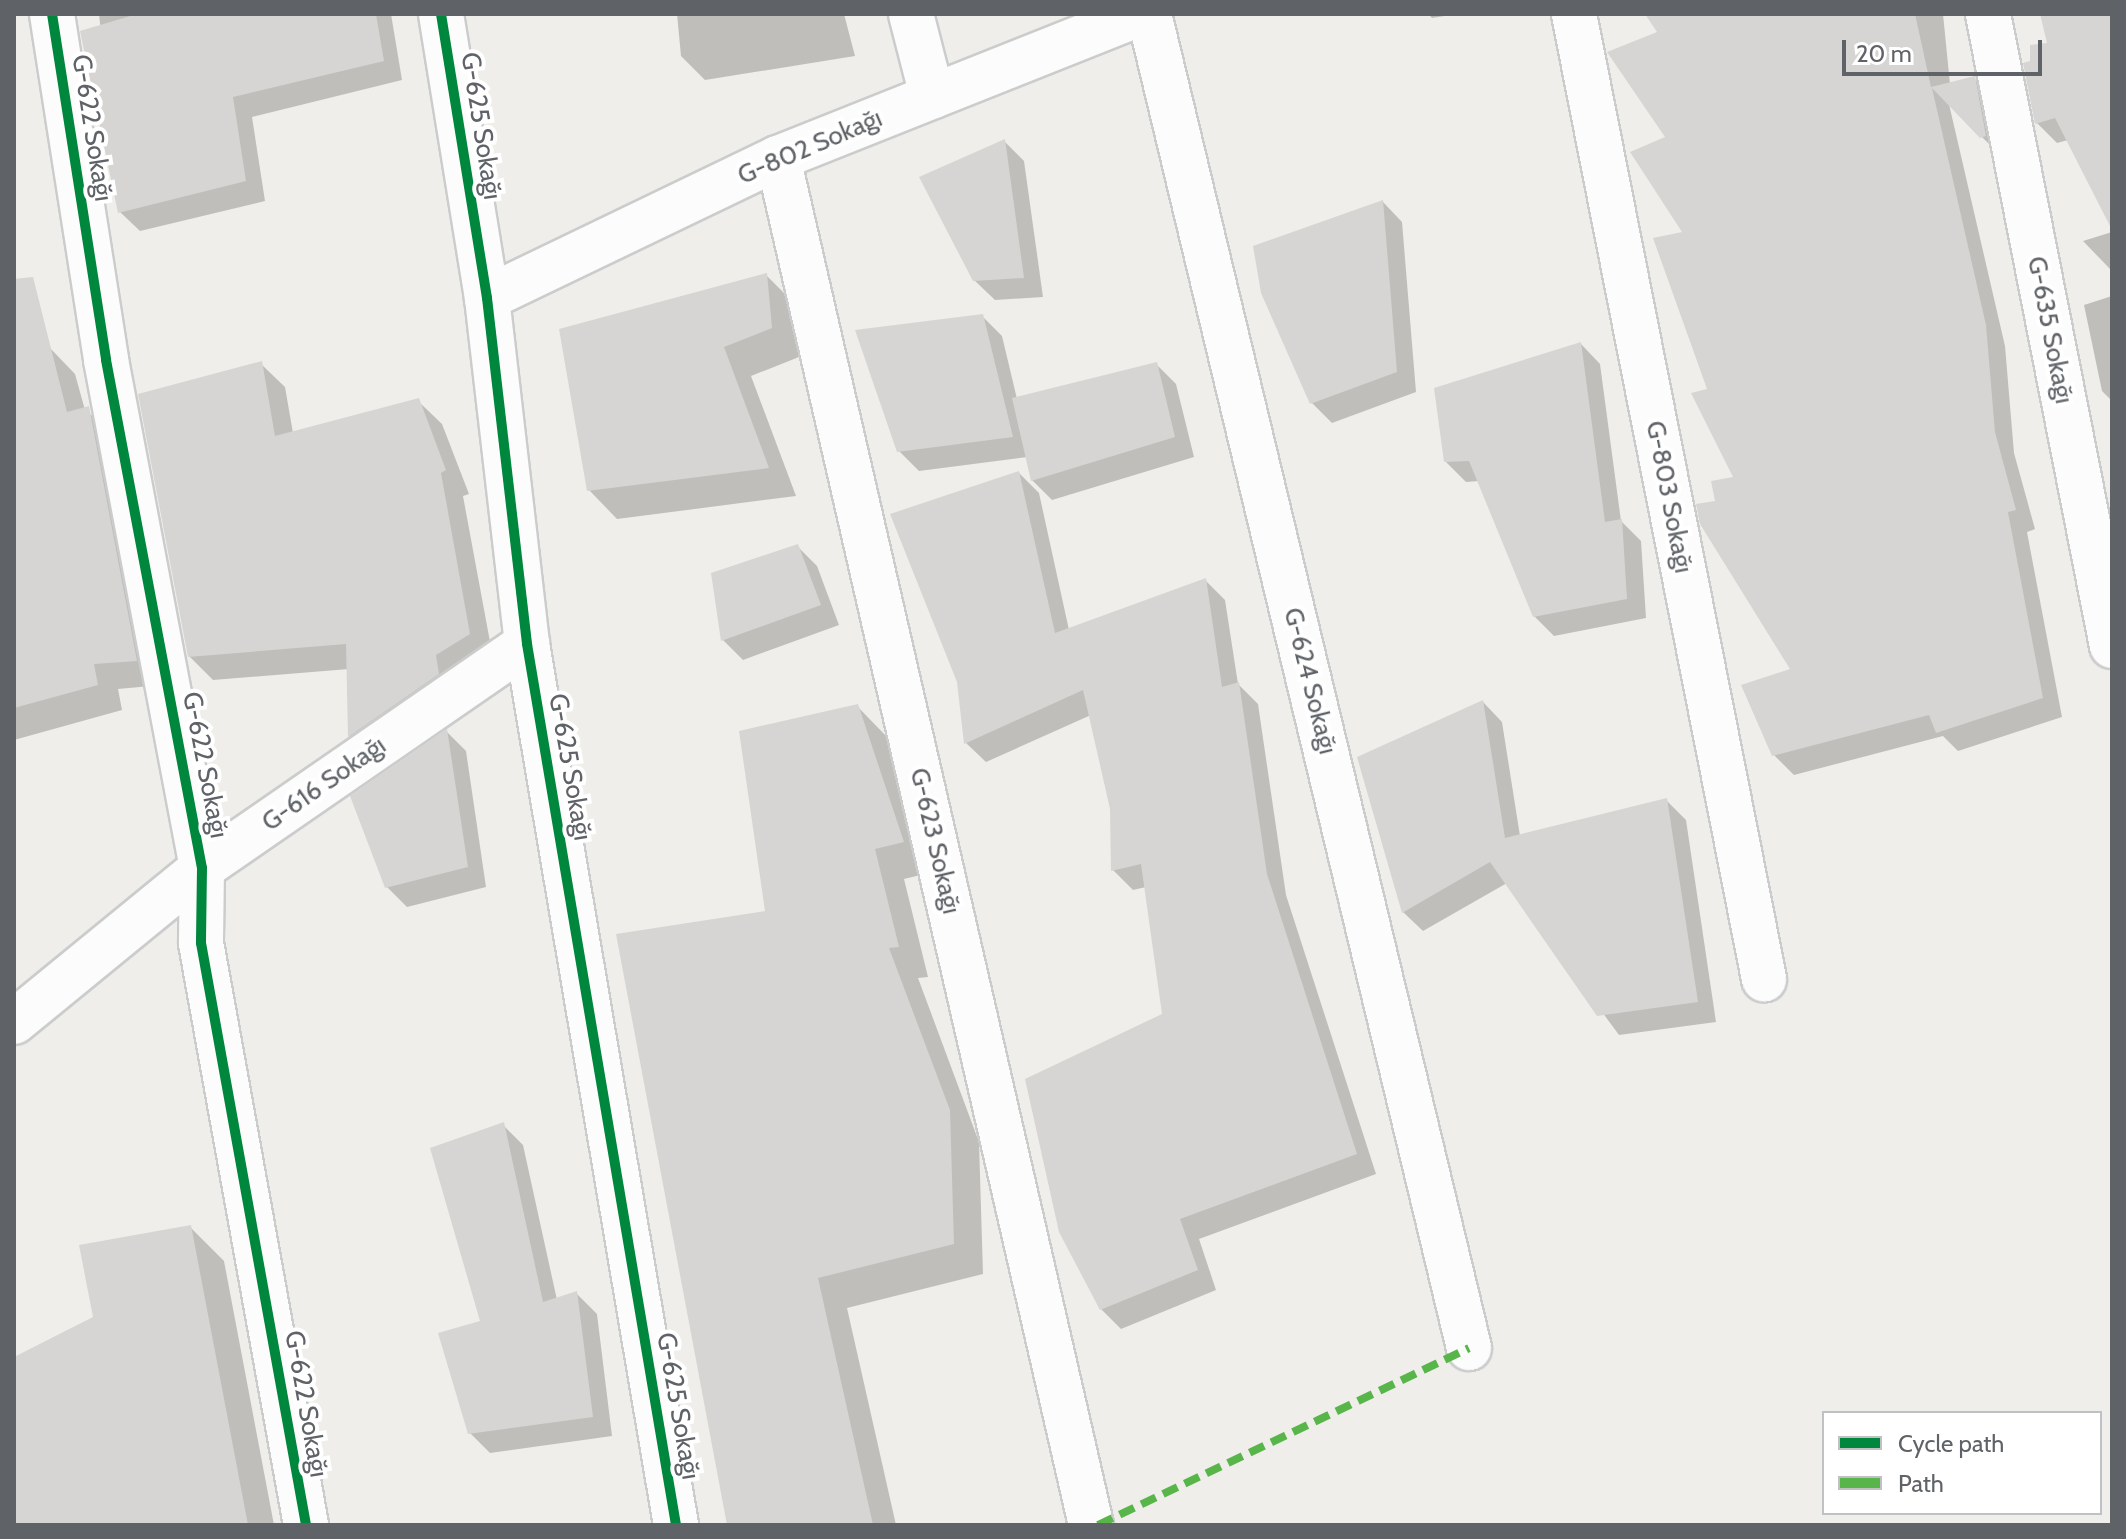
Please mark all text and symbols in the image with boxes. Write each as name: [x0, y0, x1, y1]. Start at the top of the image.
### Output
scale bar: [1846, 24, 2046, 74]
text: 20 m: [1856, 39, 1912, 68]
street label: G-625 Sokağı: [454, 50, 508, 202]
street label: G-622 Sokağı: [65, 52, 119, 204]
street label: G-802 Sokağı: [733, 103, 887, 191]
street label: G-635 Sokağı: [2020, 254, 2080, 406]
street label: G-803 Sokağı: [1639, 418, 1699, 576]
street label: G-624 Sokağı: [1277, 605, 1343, 757]
street label: G-622 Sokağı: [176, 689, 234, 841]
street label: G-625 Sokağı: [542, 691, 598, 843]
street label: G-616 Sokağı: [256, 730, 392, 838]
street label: G-623 Sokağı: [903, 765, 967, 917]
street label: G-622 Sokağı: [278, 1328, 334, 1480]
street label: G-625 Sokağı: [650, 1330, 706, 1482]
legend: [1822, 1411, 2102, 1515]
text: Cycle path: [1898, 1429, 2004, 1458]
text: Path: [1898, 1469, 1944, 1498]

